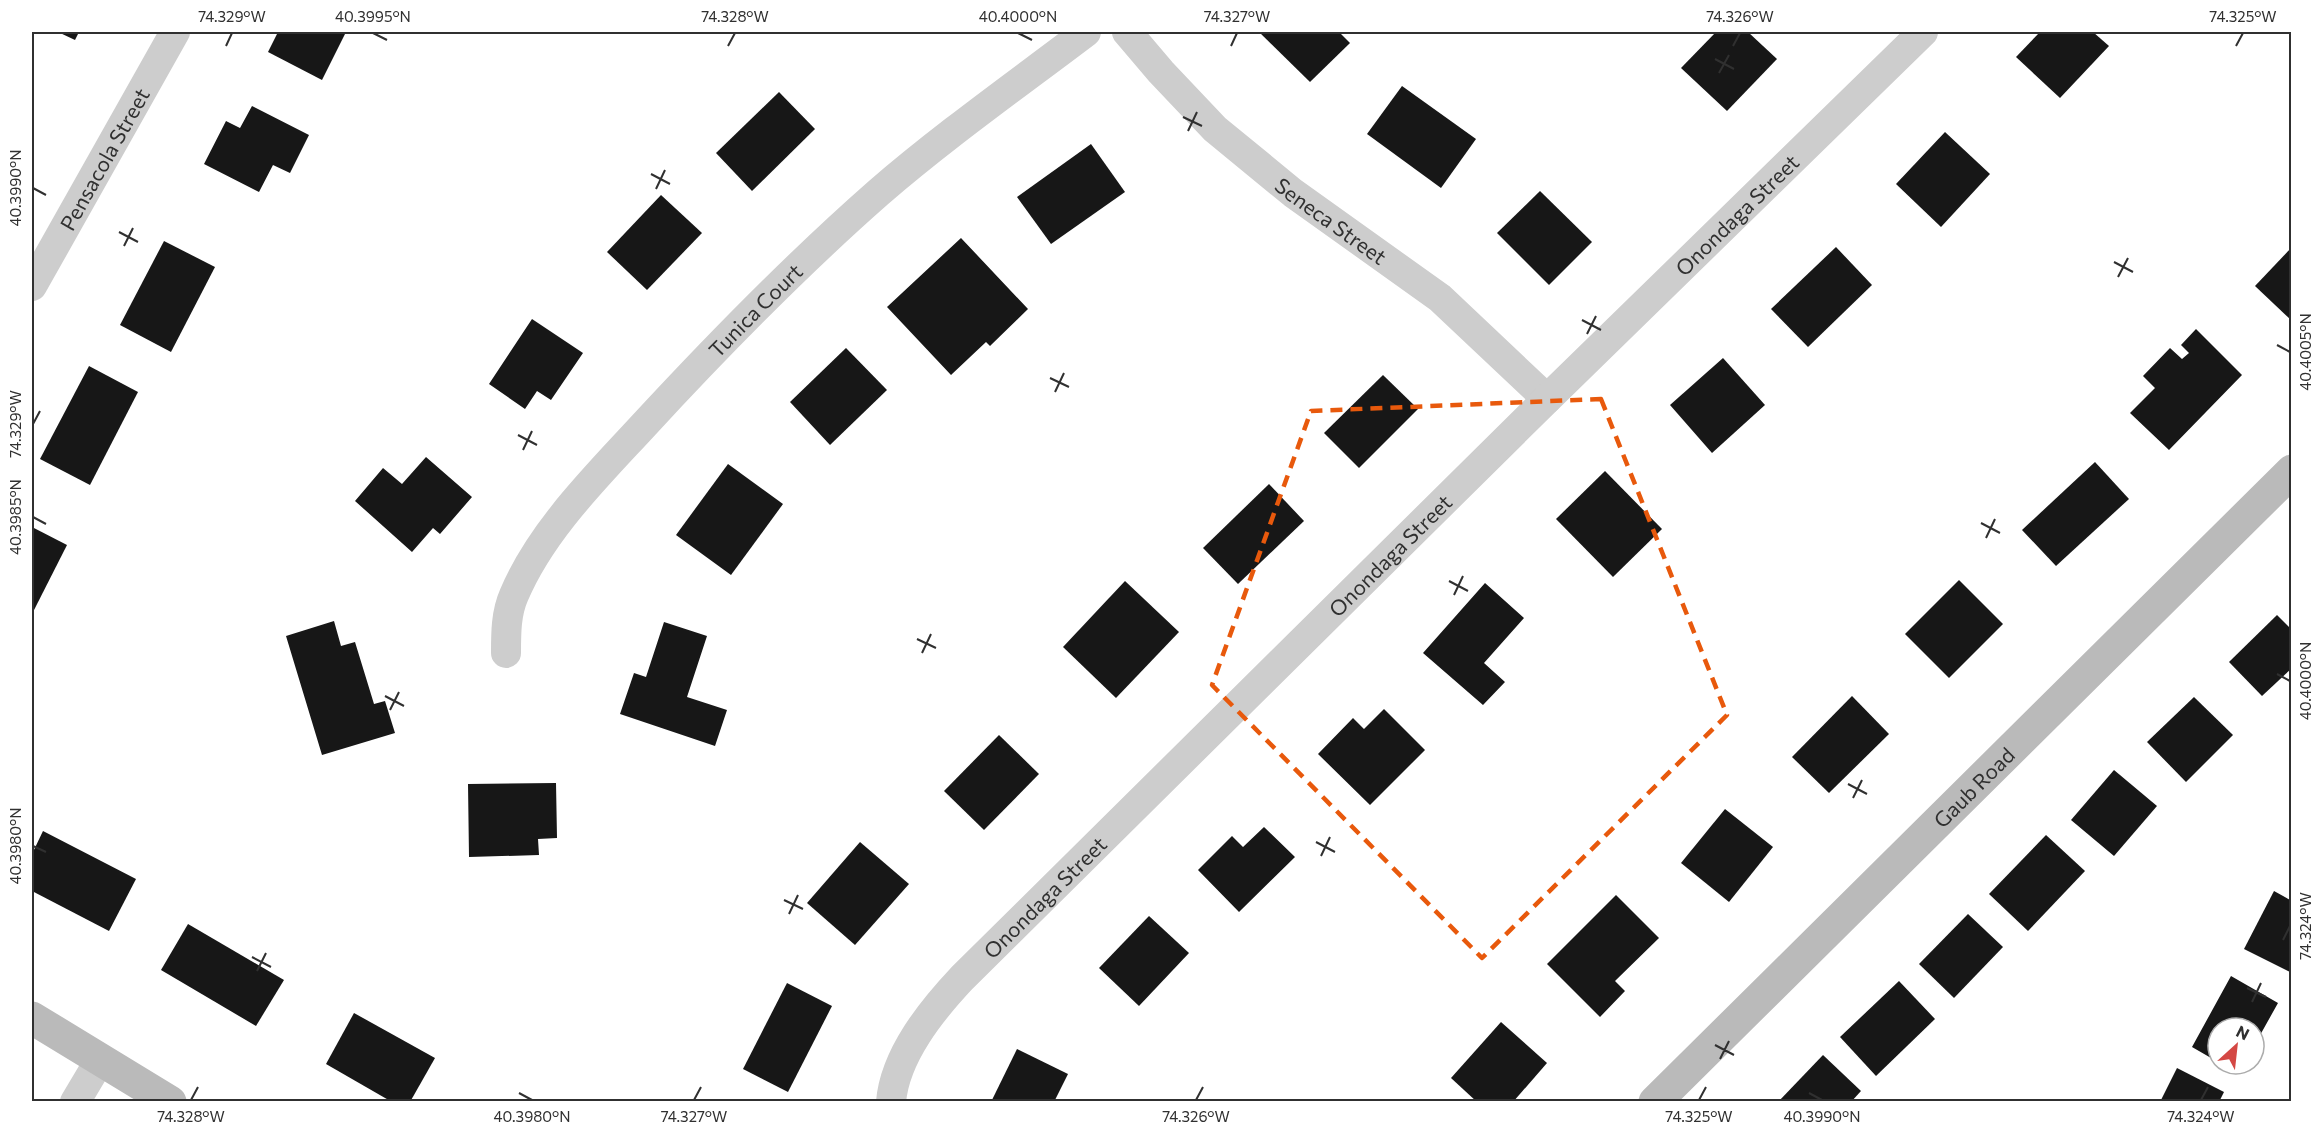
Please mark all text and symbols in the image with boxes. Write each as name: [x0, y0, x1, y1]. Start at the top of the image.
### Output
text: 74.329°W: [198, 7, 266, 25]
text: 40.3995°N: [335, 7, 411, 25]
text: 74.328°W: [701, 7, 769, 25]
text: 40.4000°N: [979, 7, 1057, 25]
text: 74.327°W: [1204, 7, 1270, 25]
text: 74.326°W: [1706, 7, 1774, 25]
text: 74.325°W: [2209, 7, 2277, 25]
street label: Pensacola Street: [54, 83, 154, 234]
street label: Onondaga Street: [1669, 149, 1803, 280]
text: 40.3990°N: [6, 150, 24, 226]
street label: Seneca Street: [1271, 172, 1392, 269]
street label: Tunica Court: [703, 258, 807, 362]
text: 40.4005°N: [2296, 313, 2314, 391]
text: 74.329°W: [6, 390, 24, 458]
text: 40.3985°N: [6, 479, 24, 555]
street label: Onondaga Street: [1323, 489, 1456, 621]
text: 40.4000°N: [2296, 642, 2314, 720]
street label: Gaub Road: [1928, 741, 2019, 832]
text: 40.3980°N: [6, 808, 24, 884]
street label: Onondaga Street: [978, 831, 1111, 963]
text: 74.324°W: [2296, 892, 2314, 960]
north arrow: [2206, 1016, 2266, 1076]
text: N: [2233, 1021, 2253, 1043]
text: 74.328°W: [157, 1107, 225, 1125]
text: 40.3980°N: [494, 1107, 570, 1125]
text: 74.327°W: [661, 1107, 727, 1125]
text: 74.326°W: [1162, 1107, 1230, 1125]
text: 74.325°W: [1665, 1107, 1733, 1125]
text: 40.3990°N: [1784, 1107, 1860, 1125]
text: 74.324°W: [2167, 1107, 2235, 1125]

